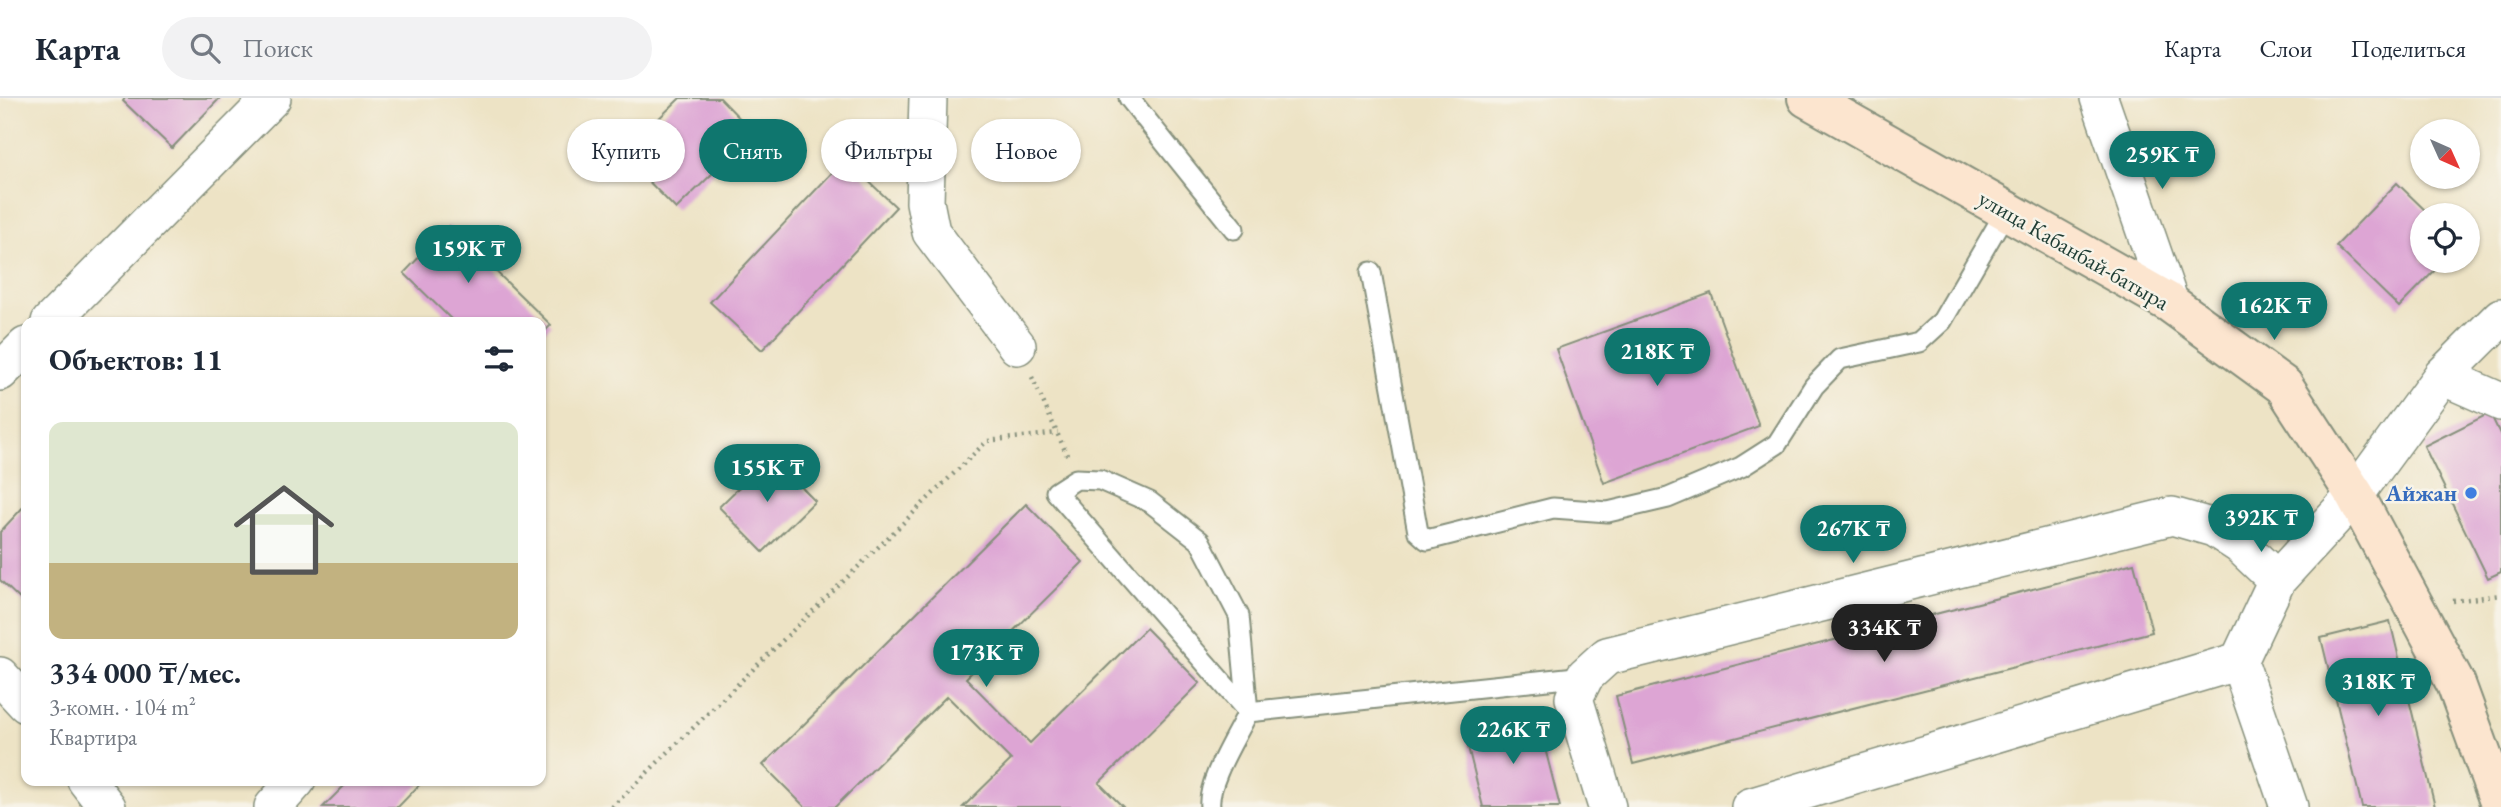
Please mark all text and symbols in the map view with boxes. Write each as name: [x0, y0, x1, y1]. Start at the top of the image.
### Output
search box: [162, 17, 652, 80]
text: Карта: [35, 27, 120, 70]
icon: search: [186, 29, 224, 67]
text: Поиск: [242, 31, 313, 65]
text: Карта: [2164, 33, 2221, 64]
text: Слои: [2259, 33, 2313, 64]
text: Поделиться: [2351, 33, 2466, 64]
chip: Купить: [567, 119, 685, 182]
chip: Снять: [699, 119, 807, 182]
chip: Фильтры: [821, 119, 957, 182]
chip: Новое: [971, 119, 1081, 182]
north arrow: [2410, 119, 2480, 189]
map controls: [2410, 119, 2480, 273]
pin: 259K ₸: [2105, 132, 2219, 191]
text: 259K ₸: [2125, 139, 2199, 169]
street label: улица Кабанбай-батыра: [1973, 183, 2176, 317]
button: locate: [2410, 203, 2480, 273]
pin: 159K ₸: [411, 226, 525, 285]
text: 159K ₸: [431, 233, 505, 263]
pin: 162K ₸: [2217, 282, 2331, 342]
text: 162K ₸: [2237, 290, 2311, 320]
pin: 218K ₸: [1600, 328, 1714, 388]
text: 218K ₸: [1620, 336, 1694, 366]
text: Объектов: 11: [49, 340, 223, 379]
icon: filters: [480, 340, 518, 378]
pin: 155K ₸: [710, 444, 824, 504]
text: 155K ₸: [730, 452, 804, 482]
icon: home: [221, 467, 347, 593]
place label: Айжан: [2384, 478, 2457, 508]
marker: Айжан: [2463, 485, 2479, 501]
pin: 392K ₸: [2204, 494, 2318, 554]
text: 392K ₸: [2224, 502, 2298, 532]
pin: 267K ₸: [1796, 505, 1910, 565]
text: 267K ₸: [1816, 513, 1890, 543]
pin: 334K ₸: [1827, 604, 1941, 664]
text: 334K ₸: [1847, 612, 1921, 642]
pin: 173K ₸: [929, 630, 1043, 689]
text: 173K ₸: [949, 637, 1023, 667]
text: 334 000 ₸/мес.: [49, 653, 241, 692]
pin: 318K ₸: [2321, 658, 2435, 718]
text: 318K ₸: [2341, 666, 2415, 696]
text: 3-комн. · 104 m²: [49, 692, 196, 722]
pin: 226K ₸: [1456, 706, 1570, 766]
text: 226K ₸: [1476, 714, 1550, 744]
text: Квартира: [49, 722, 137, 752]

